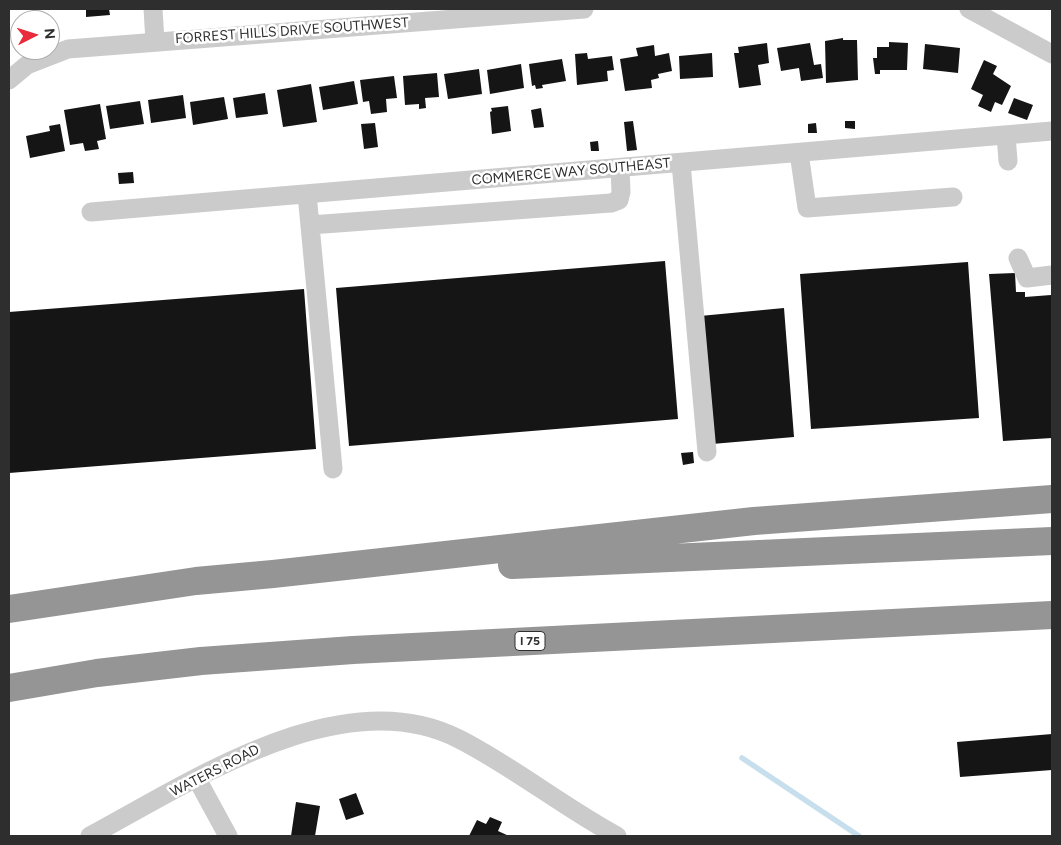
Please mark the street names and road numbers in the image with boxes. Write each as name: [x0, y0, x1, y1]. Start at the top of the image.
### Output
street label: FORREST HILLS DRIVE SOUTHWEST: [175, 14, 409, 48]
street label: COMMERCE WAY SOUTHEAST: [471, 155, 671, 189]
road number: I 75: [515, 631, 545, 650]
street label: WATERS ROAD: [168, 741, 262, 801]

